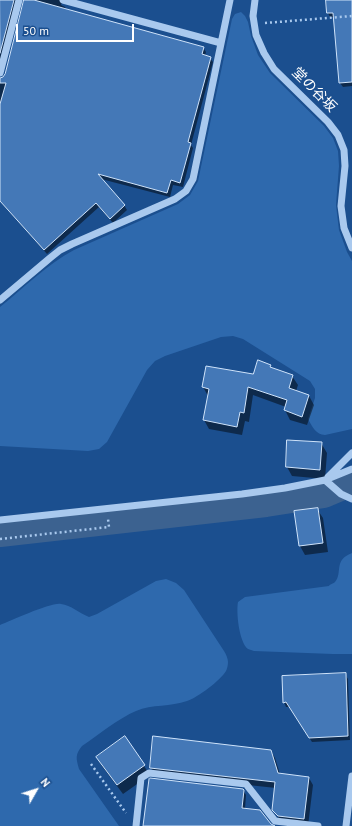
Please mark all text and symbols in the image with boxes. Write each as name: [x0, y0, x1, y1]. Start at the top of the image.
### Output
scale bar: [18, 16, 136, 42]
text: 50 m: [23, 23, 49, 38]
street label: 堂の谷坂: [288, 64, 340, 116]
north arrow: [16, 770, 56, 810]
text: N: [38, 775, 53, 790]

